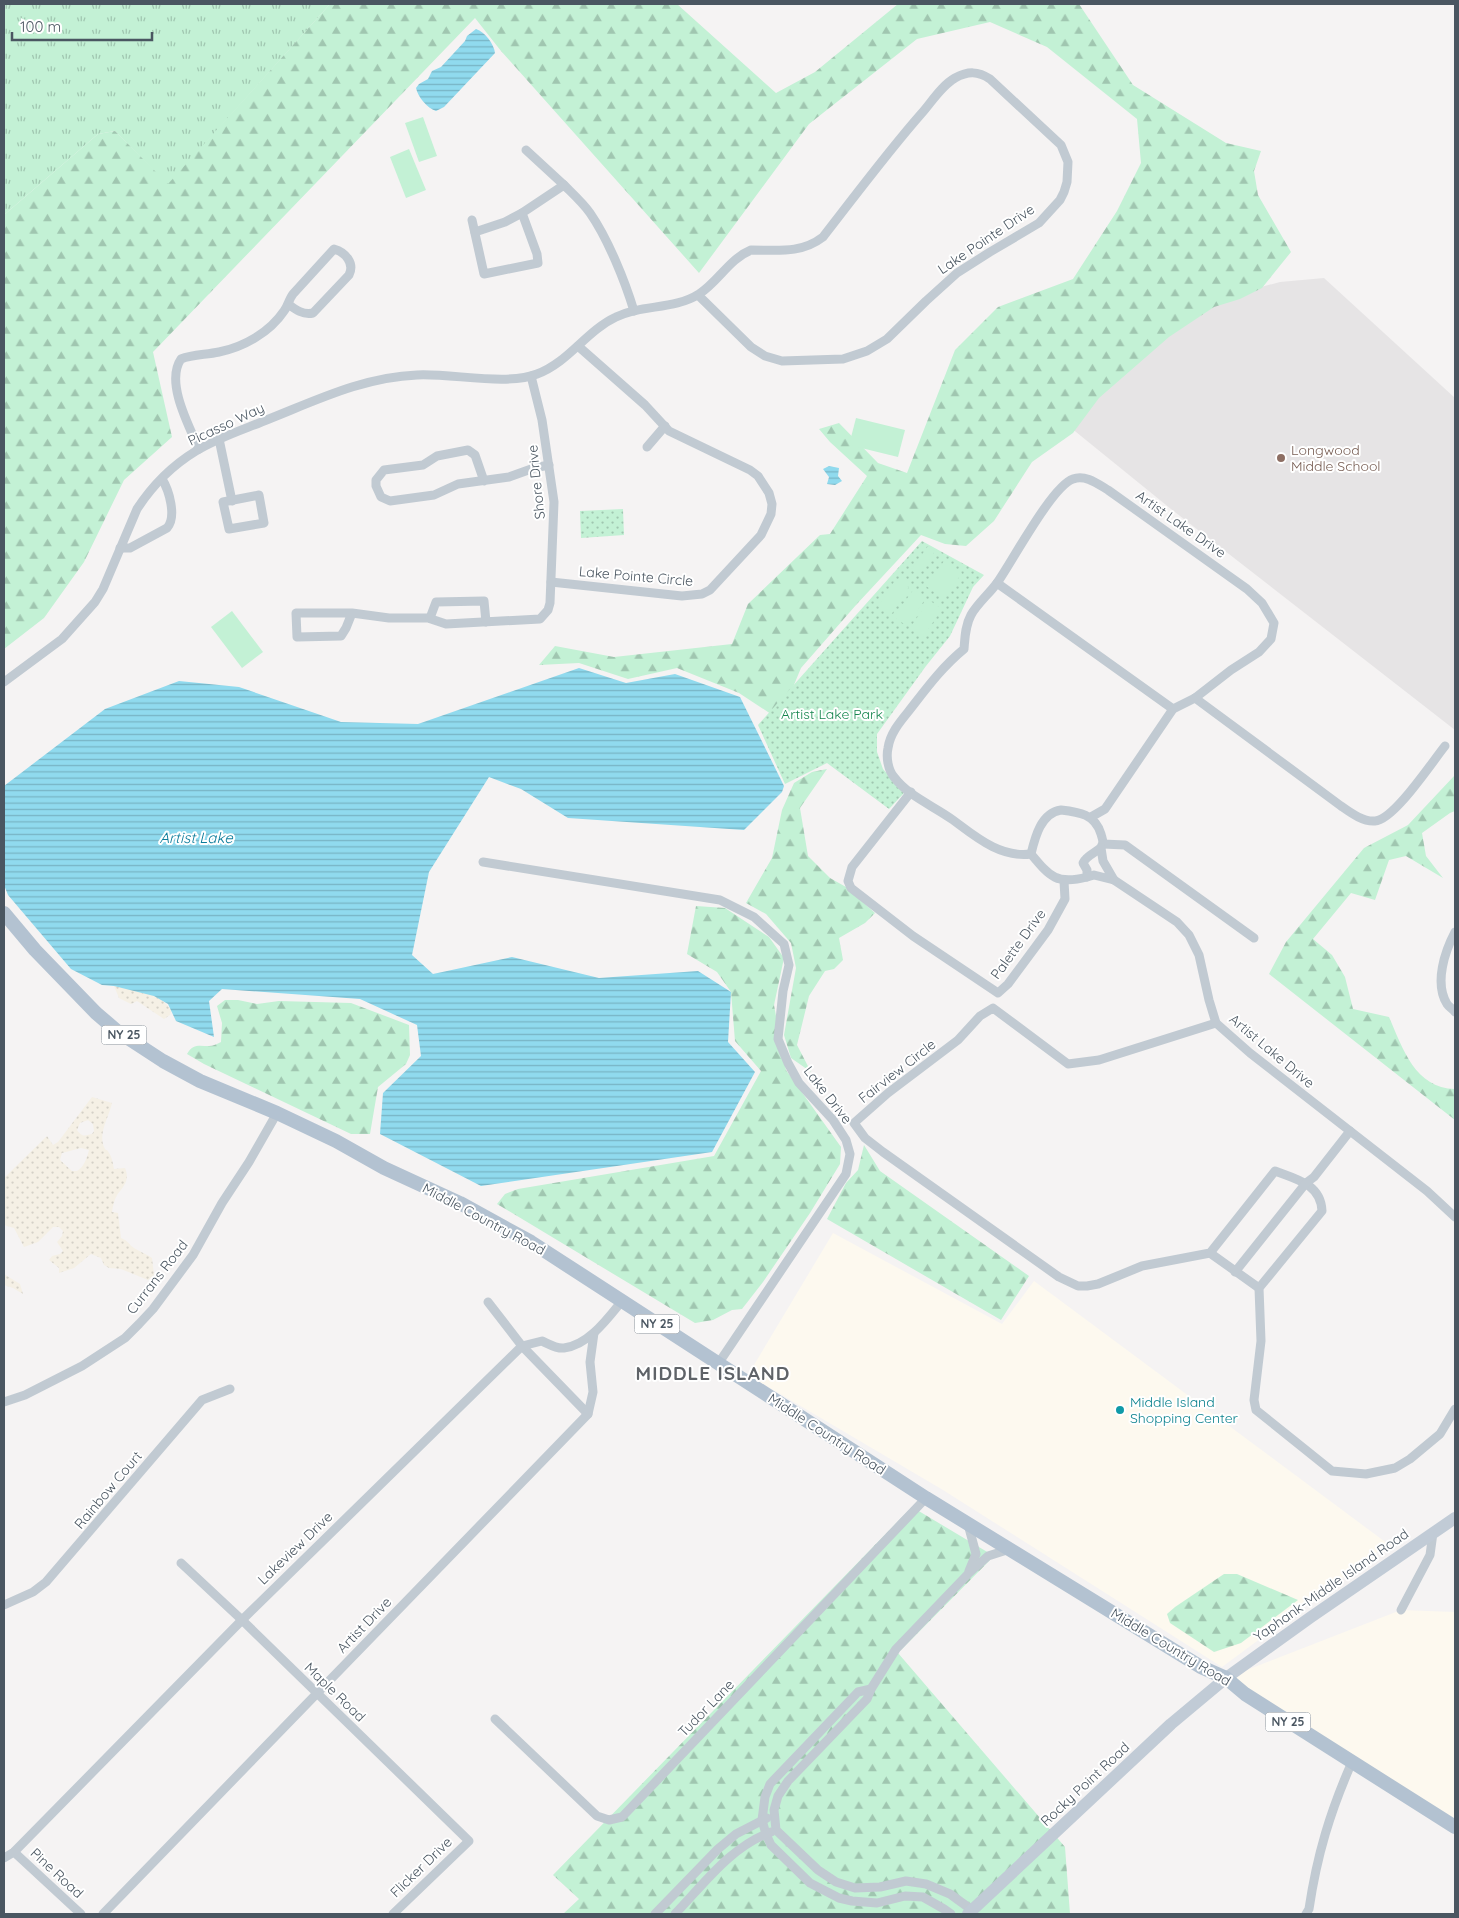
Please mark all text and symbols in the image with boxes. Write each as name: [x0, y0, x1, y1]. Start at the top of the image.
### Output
scale bar: [12, 10, 152, 42]
text: 100 m: [20, 17, 61, 36]
street label: Lake Pointe Drive: [934, 200, 1038, 278]
street label: Picasso Way: [185, 398, 267, 450]
place label: Longwood Middle School: [1291, 441, 1381, 475]
street label: Shore Drive: [523, 444, 549, 520]
marker: Longwood Middle School: [1275, 452, 1287, 464]
street label: Artist Lake Drive: [1132, 486, 1230, 562]
street label: Lake Pointe Circle: [578, 562, 694, 590]
park label: Artist Lake Park: [781, 705, 883, 723]
water label: Artist Lake: [159, 828, 233, 847]
street label: Palette Drive: [986, 905, 1050, 983]
street label: Artist Lake Drive: [1226, 1010, 1318, 1092]
road number: NY 25: [102, 1026, 146, 1044]
street label: Fairview Circle: [855, 1035, 939, 1107]
street label: Lake Drive: [800, 1062, 856, 1128]
street label: Middle Country Road: [419, 1179, 549, 1259]
street label: Currans Road: [122, 1236, 192, 1318]
road number: NY 25: [634, 1315, 680, 1334]
district label: MIDDLE ISLAND: [636, 1361, 790, 1385]
street label: Middle Country Road: [765, 1389, 889, 1479]
place label: Middle Island Shopping Center: [1130, 1393, 1239, 1427]
marker: Middle Island Shopping Center: [1114, 1404, 1126, 1416]
street label: Rainbow Court: [70, 1447, 146, 1533]
street label: Lakeview Drive: [254, 1508, 336, 1588]
street label: Yaphank-Middle Island Road: [1250, 1525, 1412, 1645]
street label: Artist Drive: [333, 1593, 395, 1657]
street label: Middle Country Road: [1108, 1604, 1234, 1690]
street label: Maple Road: [301, 1658, 369, 1726]
street label: Tudor Lane: [674, 1675, 738, 1740]
road number: NY 25: [1266, 1712, 1310, 1731]
street label: Rocky Point Road: [1037, 1738, 1133, 1830]
street label: Flicker Drive: [386, 1833, 456, 1901]
street label: Pine Road: [27, 1844, 87, 1902]

